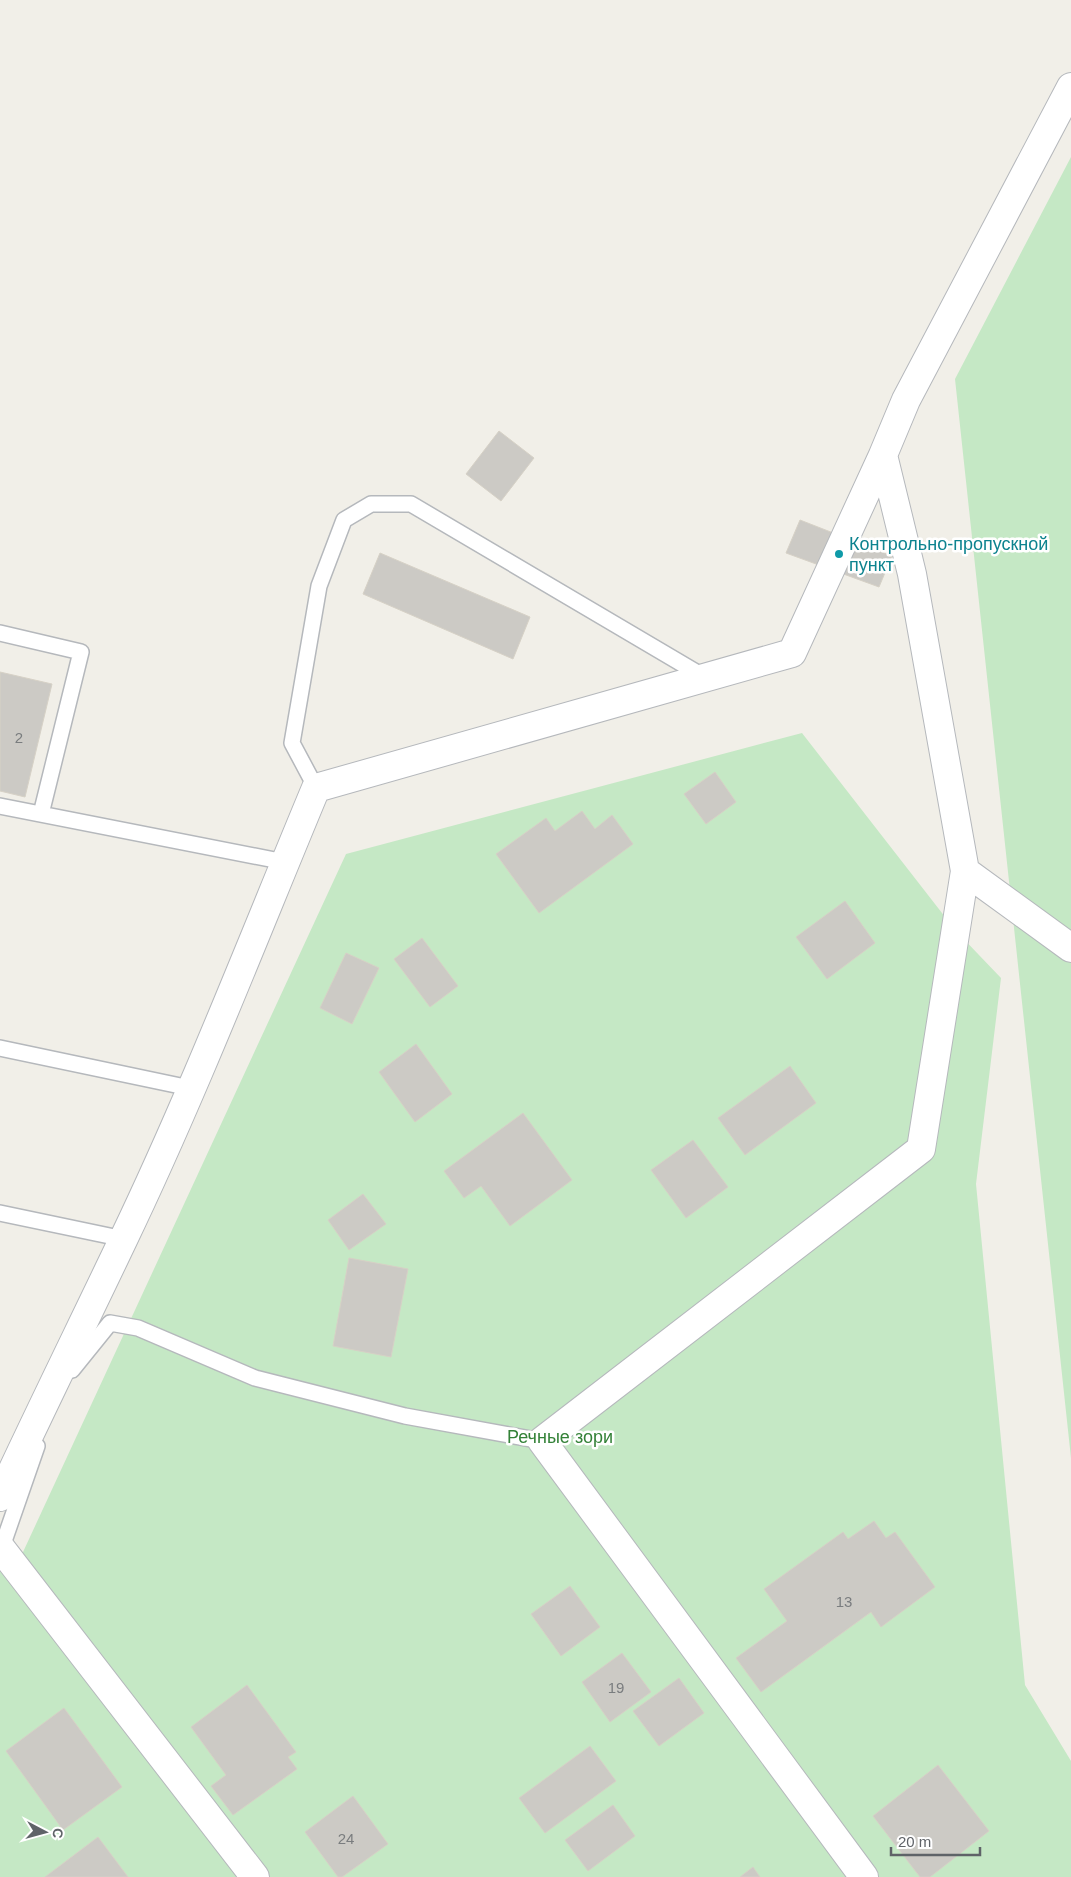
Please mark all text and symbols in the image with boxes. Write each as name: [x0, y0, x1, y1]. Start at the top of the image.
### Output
place label: Контрольно-пропускной пункт: [849, 534, 1048, 575]
marker: Контрольно-пропускной пункт: [833, 548, 845, 560]
house number: 2: [15, 729, 23, 746]
park label: Речные зори: [507, 1427, 613, 1447]
house number: 13: [836, 1593, 852, 1610]
house number: 19: [608, 1679, 624, 1696]
north arrow: [20, 1807, 70, 1857]
scale bar: [891, 1824, 980, 1856]
text: С: [49, 1827, 66, 1839]
house number: 24: [338, 1830, 354, 1847]
text: 20 m: [898, 1833, 931, 1850]

